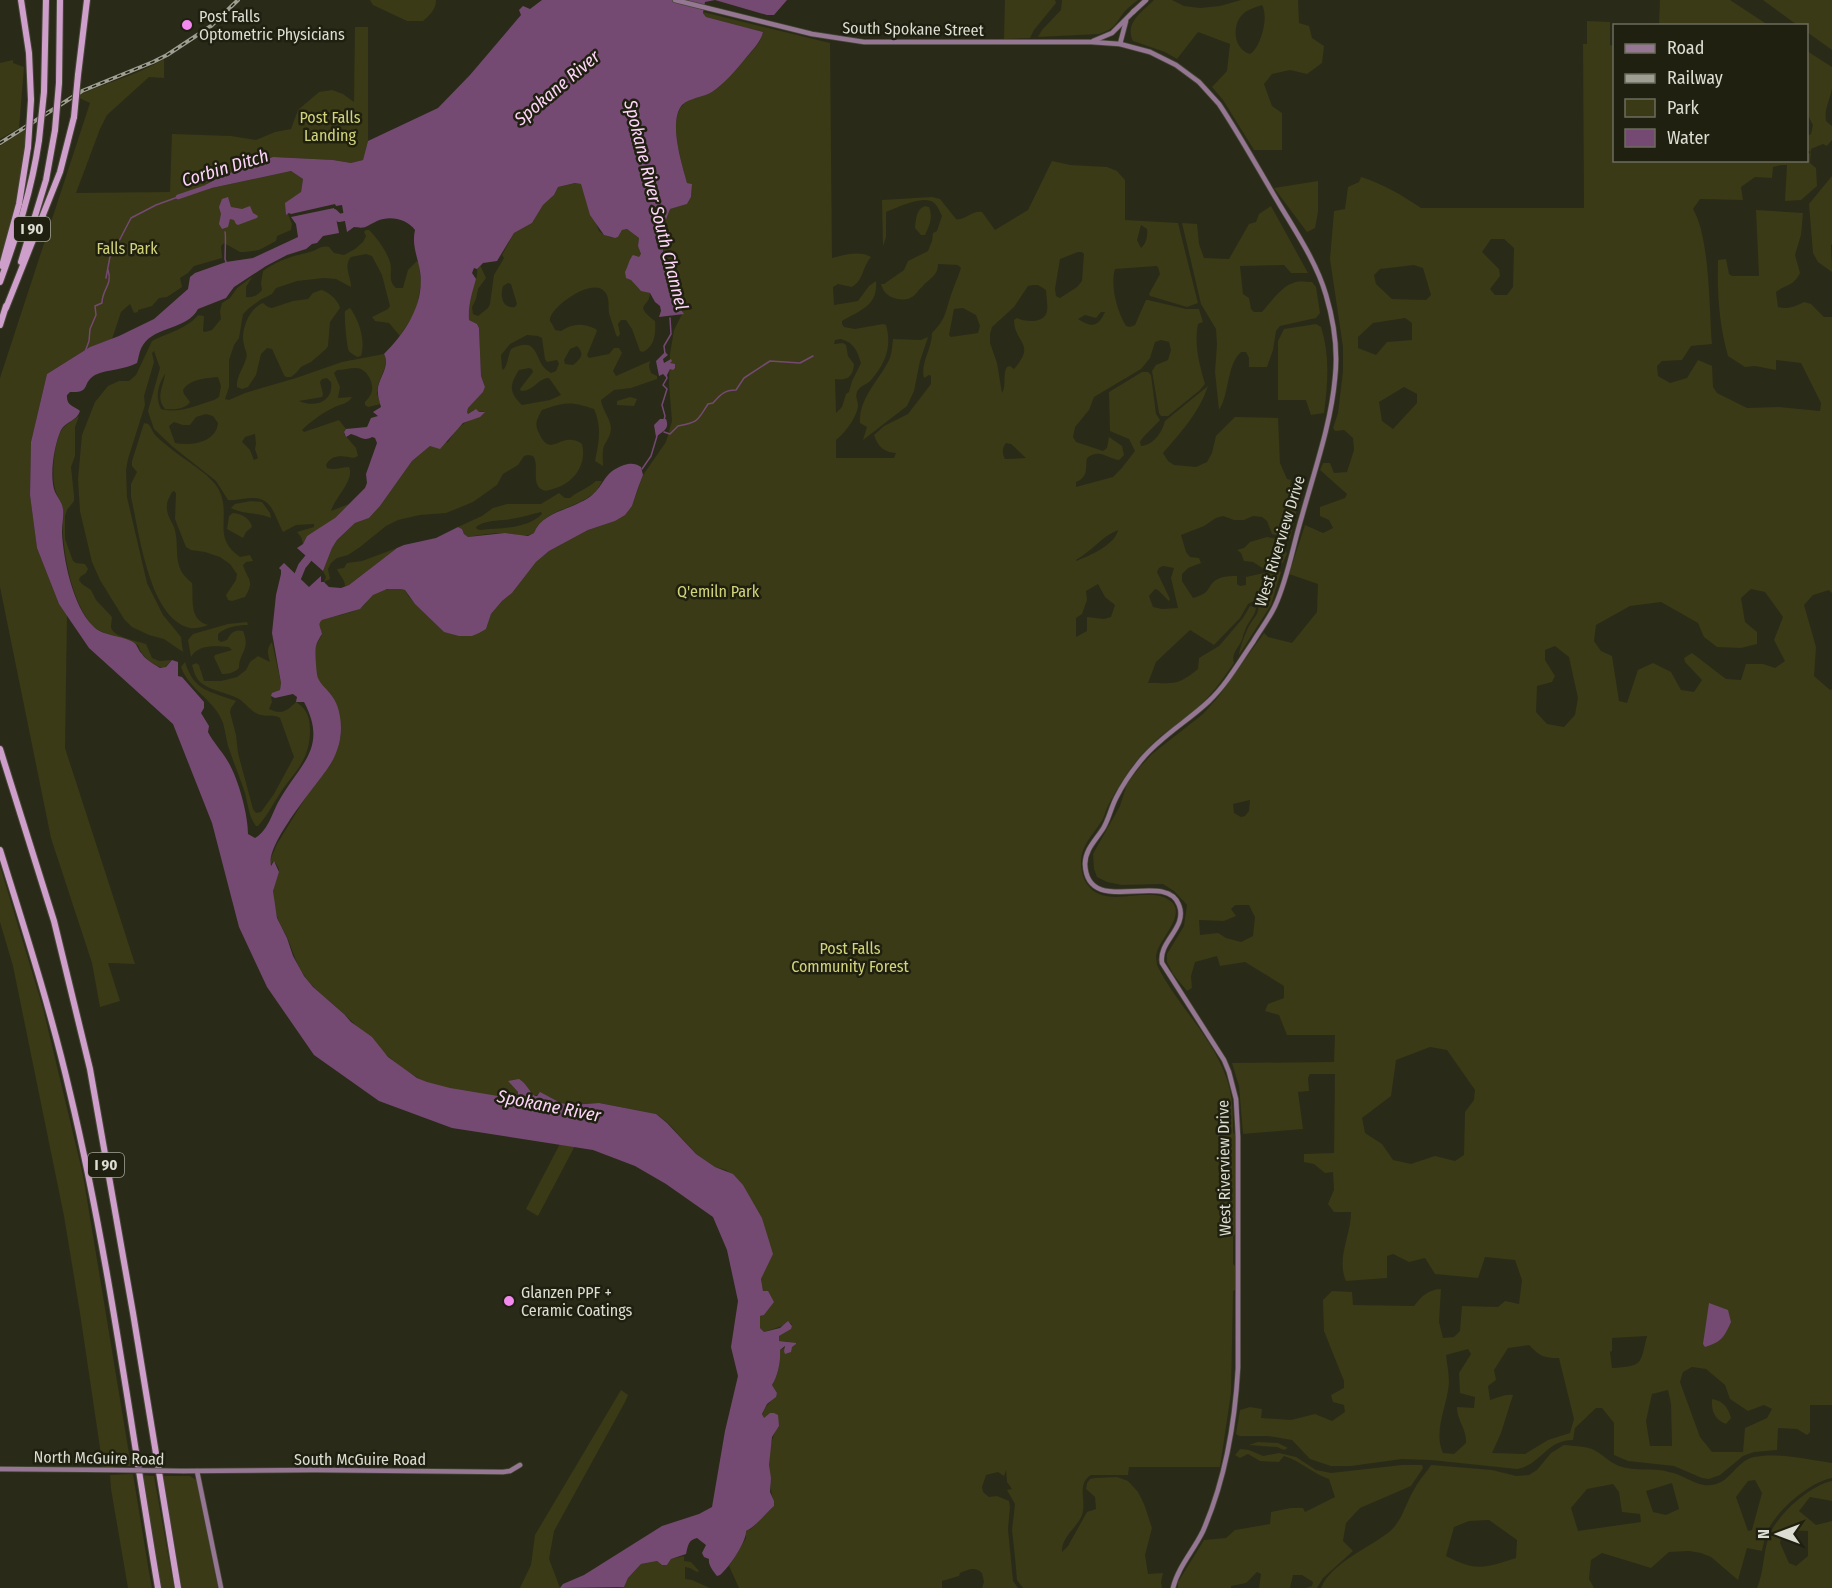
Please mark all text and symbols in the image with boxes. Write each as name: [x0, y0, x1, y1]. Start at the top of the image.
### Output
place label: Post Falls Optometric Physicians: [199, 7, 345, 44]
marker: Post Falls Optometric Physicians: [180, 18, 194, 32]
street label: South Spokane Street: [842, 18, 985, 40]
legend: [1613, 24, 1808, 162]
text: Road: [1667, 37, 1704, 59]
water label: Spokane River: [509, 45, 605, 131]
text: Railway: [1667, 67, 1723, 89]
water label: Spokane River South Channel: [619, 97, 693, 313]
text: Park: [1667, 97, 1700, 119]
park label: Post Falls Landing: [299, 108, 361, 145]
text: Water: [1667, 127, 1710, 149]
water label: Corbin Ditch: [179, 144, 271, 192]
road number: I 90: [14, 217, 50, 241]
park label: Falls Park: [96, 239, 158, 258]
street label: West Riverview Drive: [1251, 473, 1309, 609]
park label: Q'emiln Park: [677, 582, 760, 601]
park label: Post Falls Community Forest: [791, 939, 910, 976]
water label: Spokane River: [494, 1085, 603, 1127]
street label: West Riverview Drive: [1213, 1100, 1235, 1236]
road number: I 90: [88, 1153, 124, 1177]
place label: Glanzen PPF + Ceramic Coatings: [521, 1283, 633, 1320]
marker: Glanzen PPF + Ceramic Coatings: [502, 1294, 516, 1308]
street label: North McGuire Road: [33, 1447, 165, 1469]
street label: South McGuire Road: [294, 1450, 426, 1469]
north arrow: [1748, 1504, 1808, 1564]
text: N: [1754, 1529, 1773, 1539]

